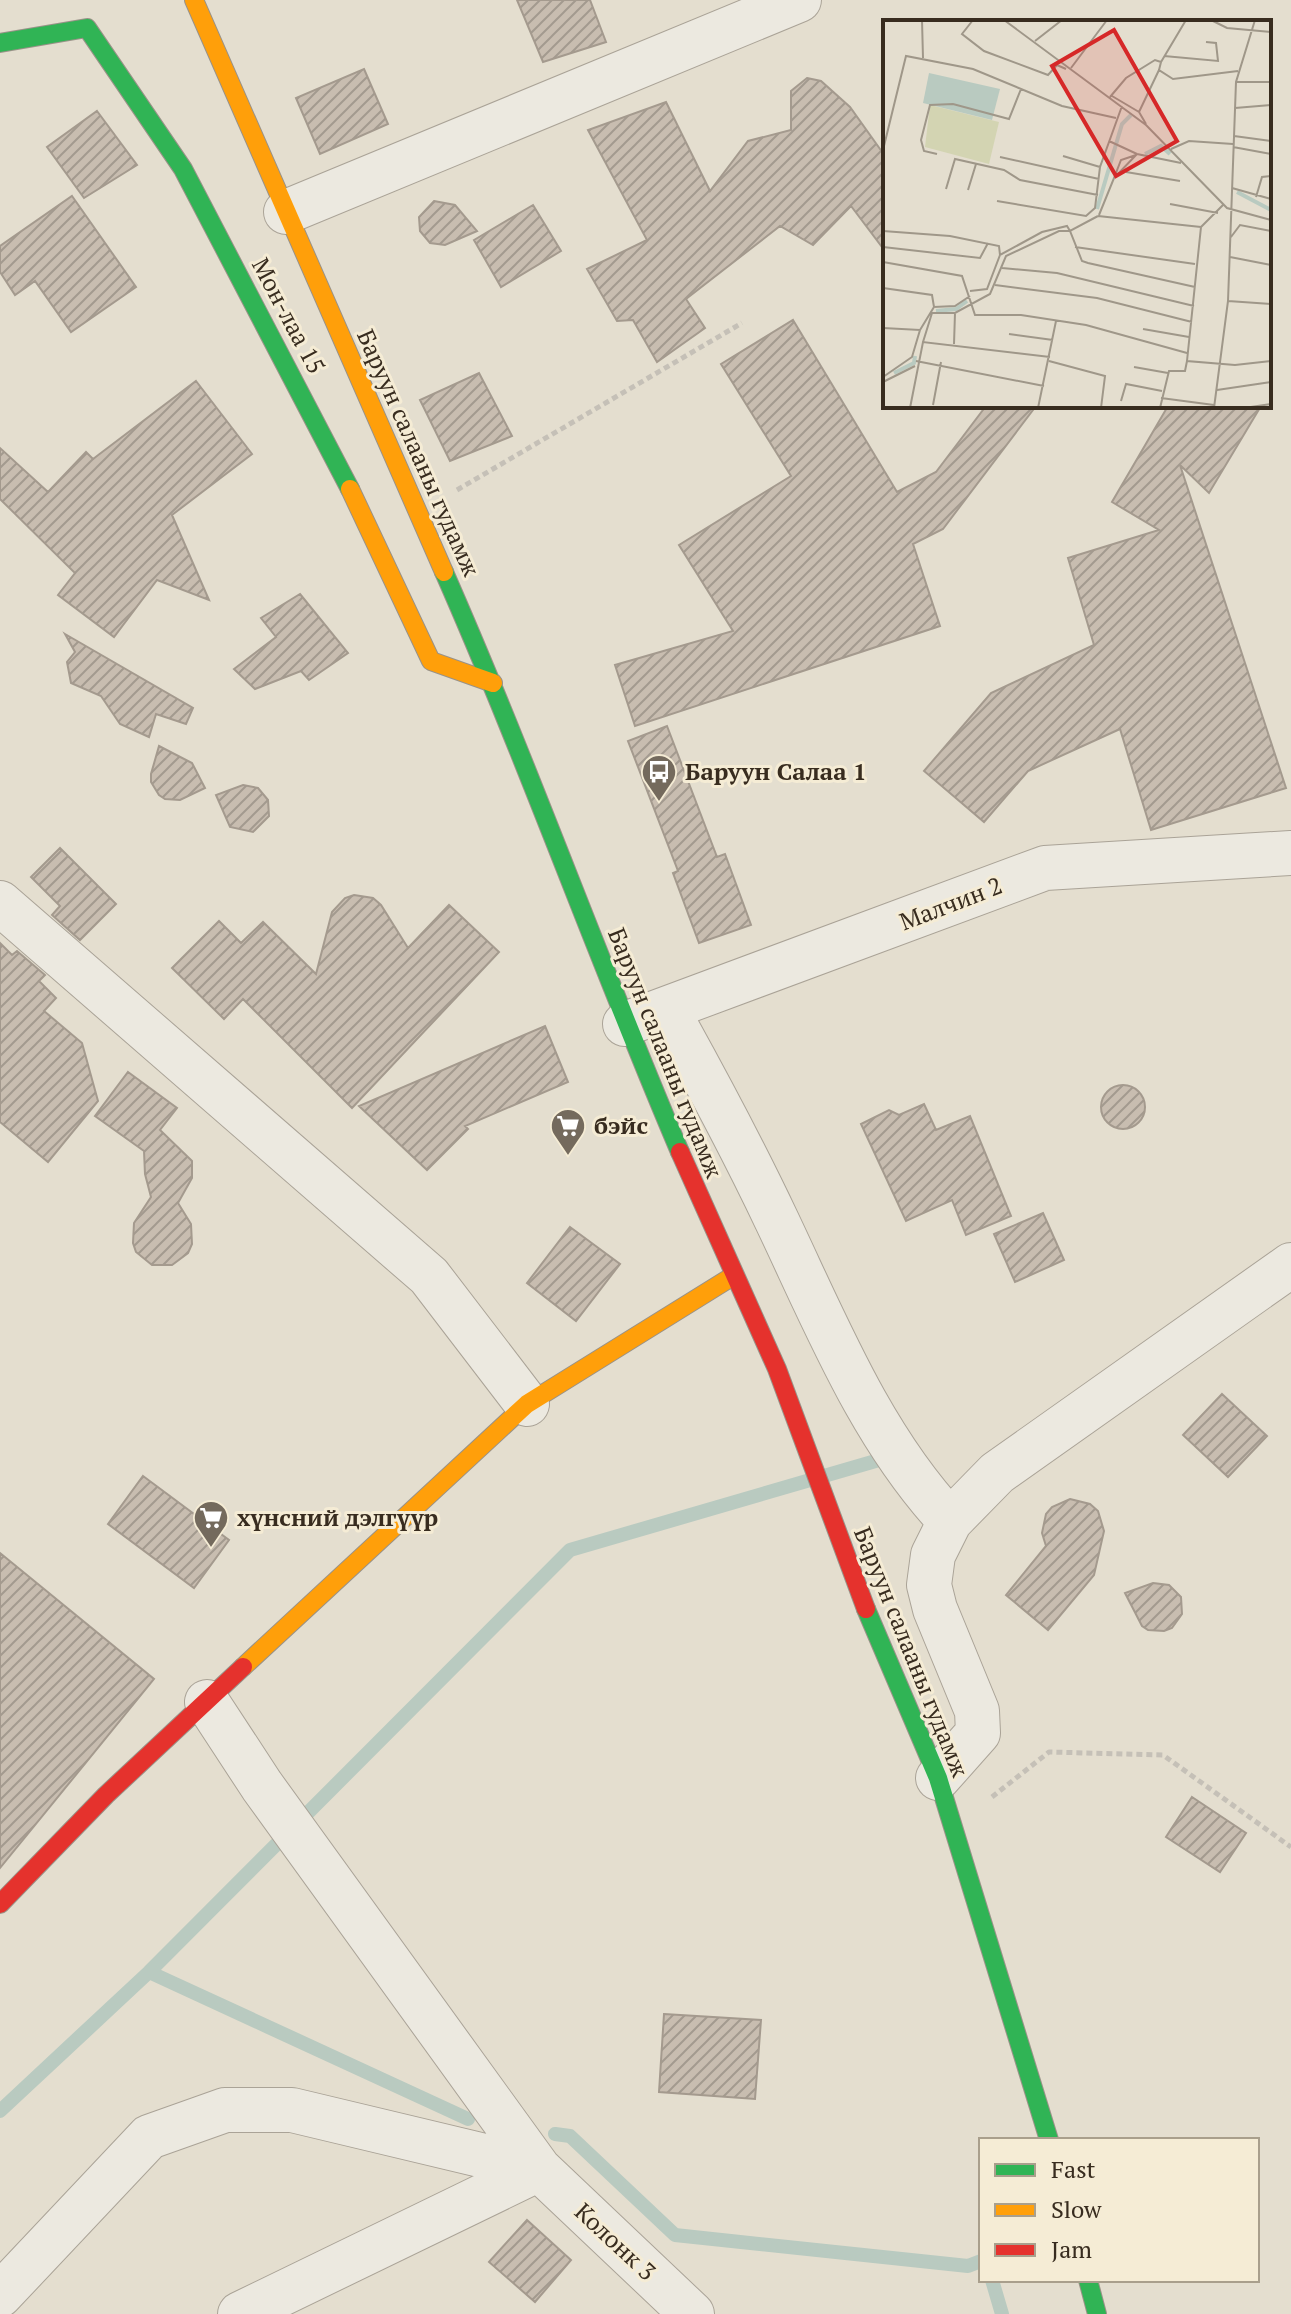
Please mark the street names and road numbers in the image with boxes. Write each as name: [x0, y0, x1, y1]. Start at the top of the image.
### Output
street label: Мон-лаа 15: [245, 252, 333, 379]
street label: Баруун салааны гудамж: [350, 324, 488, 582]
street label: Малчин 2: [895, 869, 1006, 937]
street label: Баруун салааны гудамж: [601, 923, 731, 1183]
street label: Баруун салааны гудамж: [847, 1522, 977, 1782]
street label: Колонк 3: [568, 2195, 663, 2287]

